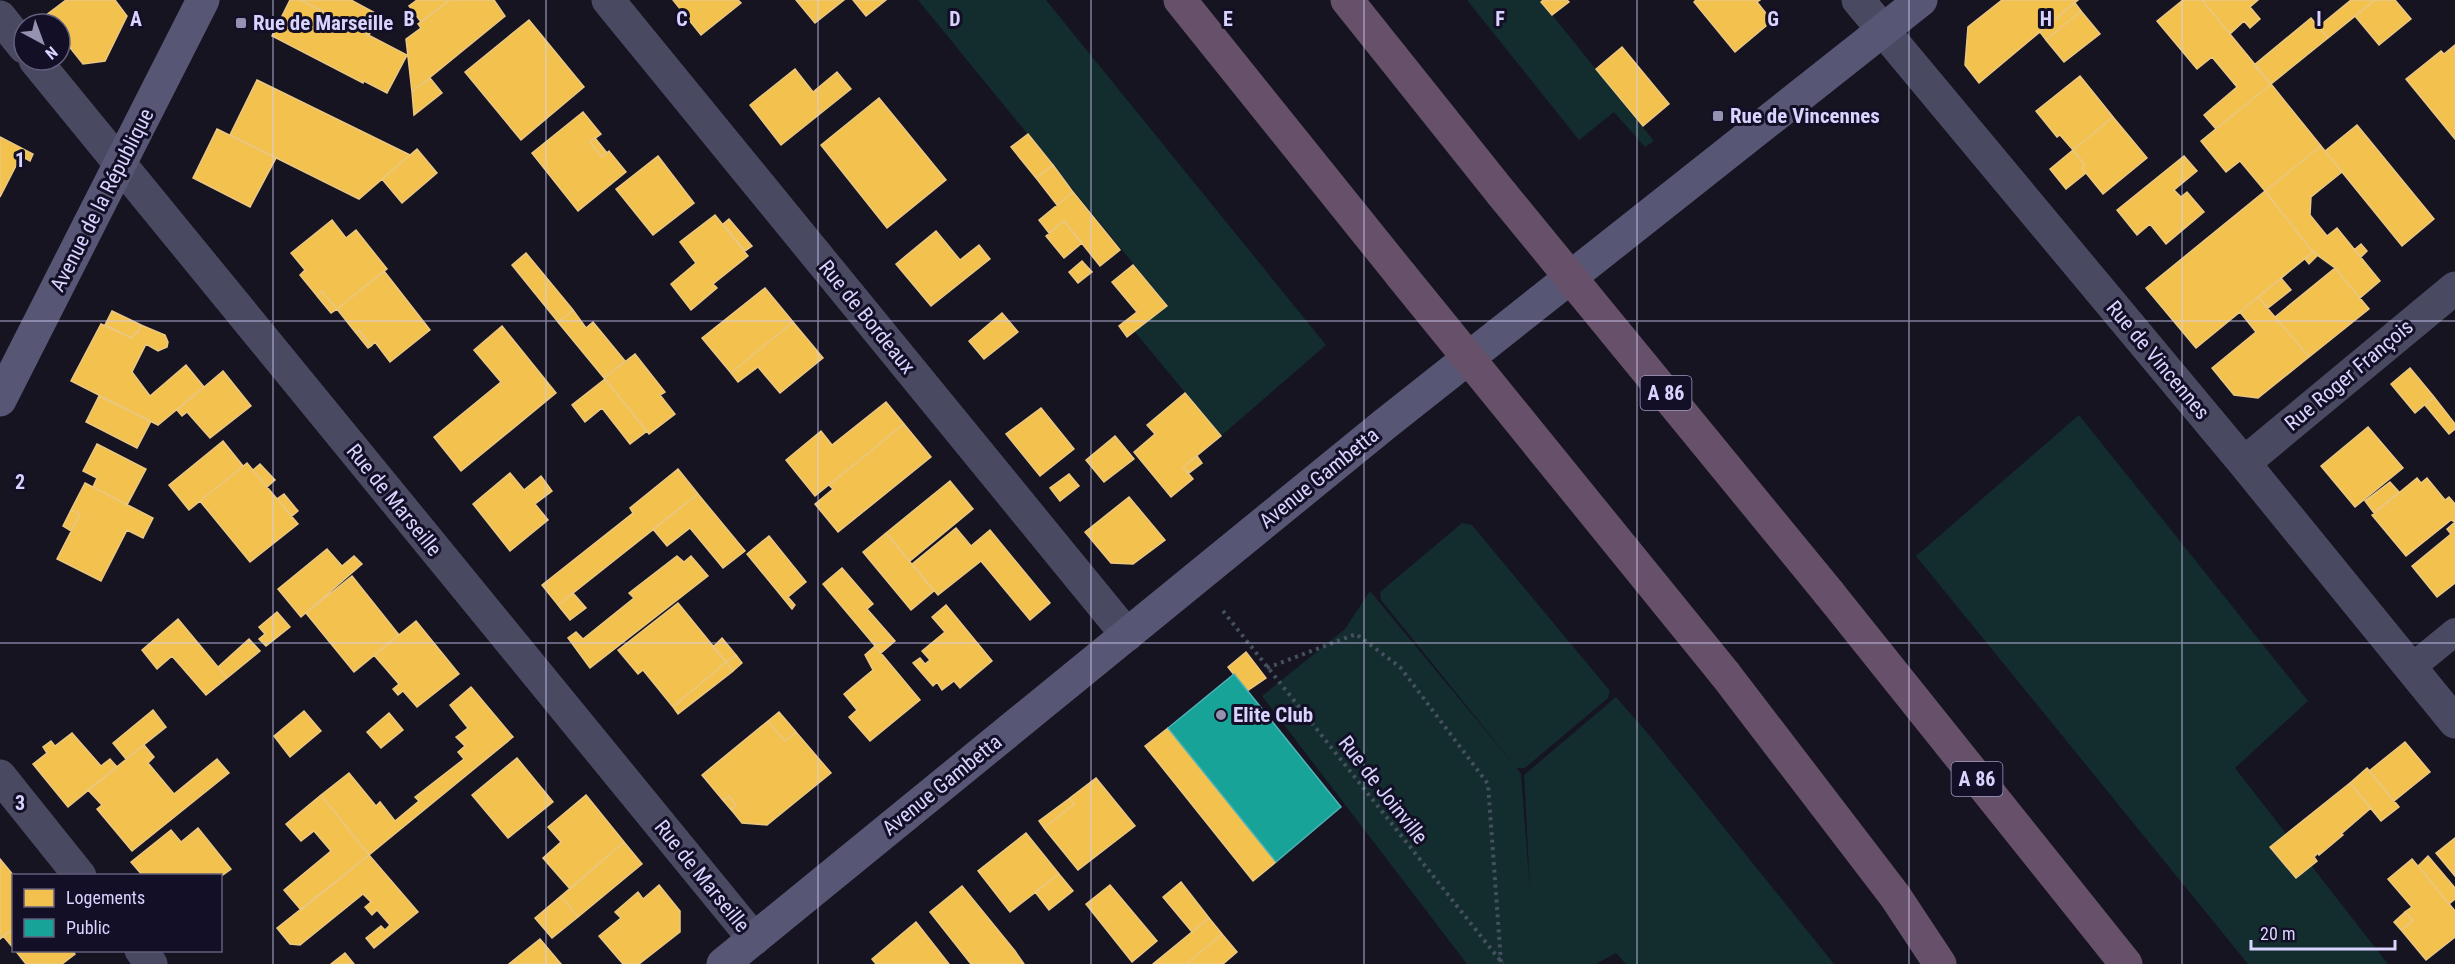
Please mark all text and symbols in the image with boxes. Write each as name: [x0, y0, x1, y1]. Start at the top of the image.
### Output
text: A: [130, 7, 142, 31]
text: B: [403, 7, 415, 31]
text: C: [676, 7, 688, 31]
text: D: [949, 7, 961, 31]
text: E: [1223, 7, 1233, 31]
text: F: [1495, 7, 1505, 31]
text: G: [1767, 7, 1779, 31]
text: H: [2040, 7, 2052, 31]
text: I: [2316, 7, 2322, 31]
place label: Rue de Marseille: [253, 11, 393, 35]
north arrow: [12, 12, 72, 72]
marker: Rue de Marseille: [234, 16, 248, 30]
text: N: [42, 43, 61, 63]
street label: Avenue de la République: [45, 104, 159, 295]
place label: Rue de Vincennes: [1730, 104, 1880, 128]
marker: Rue de Vincennes: [1711, 109, 1725, 123]
text: 1: [15, 148, 25, 172]
street label: Rue de Bordeaux: [814, 255, 920, 379]
street label: Rue de Vincennes: [2102, 296, 2214, 424]
street label: Rue Roger François: [2280, 314, 2418, 436]
road number: A 86: [1640, 376, 1692, 410]
street label: Avenue Gambetta: [1255, 423, 1383, 533]
street label: Rue de Marseille: [342, 439, 447, 561]
text: 2: [15, 470, 25, 494]
place label: Elite Club: [1233, 703, 1313, 727]
marker: Elite Club: [1214, 708, 1228, 722]
street label: Avenue Gambetta: [878, 730, 1006, 840]
street label: Rue de Joinville: [1334, 731, 1433, 849]
road number: A 86: [1952, 762, 2002, 796]
text: 3: [15, 791, 25, 815]
street label: Rue de Marseille: [650, 815, 755, 937]
legend: [12, 874, 222, 952]
text: Logements: [66, 887, 145, 908]
scale bar: [2251, 913, 2395, 951]
text: Public: [66, 917, 110, 938]
text: 20 m: [2260, 923, 2295, 944]

